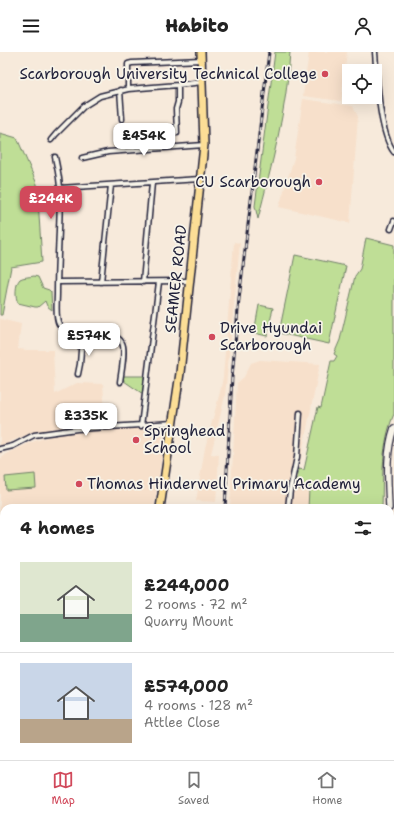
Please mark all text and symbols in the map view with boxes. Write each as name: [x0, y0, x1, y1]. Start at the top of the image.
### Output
text: Habito: [165, 14, 229, 38]
icon: menu: [20, 15, 42, 37]
icon: person: [352, 15, 374, 37]
place label: Scarborough University Technical College: [19, 64, 317, 84]
map controls: [342, 64, 382, 104]
button: locate: [342, 64, 382, 104]
marker: Scarborough University Technical College: [320, 69, 330, 79]
pin: £454K: [116, 123, 172, 157]
text: £454K: [122, 127, 166, 144]
place label: CU Scarborough: [195, 172, 311, 192]
marker: CU Scarborough: [314, 177, 324, 187]
pin: £244K: [23, 186, 79, 220]
text: £244K: [29, 190, 73, 207]
street label: SEAMER ROAD: [160, 224, 192, 334]
place label: Drive Hyundai Scarborough: [220, 318, 322, 355]
pin: £574K: [61, 323, 117, 357]
text: £574K: [67, 327, 111, 344]
marker: Drive Hyundai Scarborough: [207, 332, 217, 342]
pin: £335K: [58, 403, 114, 437]
text: £335K: [64, 407, 108, 424]
place label: Springhead School: [144, 421, 226, 458]
marker: Springhead School: [131, 435, 141, 445]
place label: Thomas Hinderwell Primary Academy: [87, 474, 361, 494]
marker: Thomas Hinderwell Primary Academy: [74, 479, 84, 489]
text: 4 homes: [20, 517, 95, 539]
icon: filters: [352, 517, 374, 539]
text: £244,000: [144, 574, 229, 596]
icon: home: [52, 578, 100, 626]
text: 2 rooms · 72 m²: [144, 596, 248, 613]
text: Quarry Mount: [144, 613, 233, 630]
text: £574,000: [144, 675, 229, 697]
icon: home: [52, 679, 100, 727]
text: 4 rooms · 128 m²: [144, 697, 253, 714]
text: Attlee Close: [144, 714, 220, 731]
tab: Map: [51, 769, 75, 808]
tab: Saved: [178, 769, 209, 808]
tab: Home: [312, 769, 343, 808]

